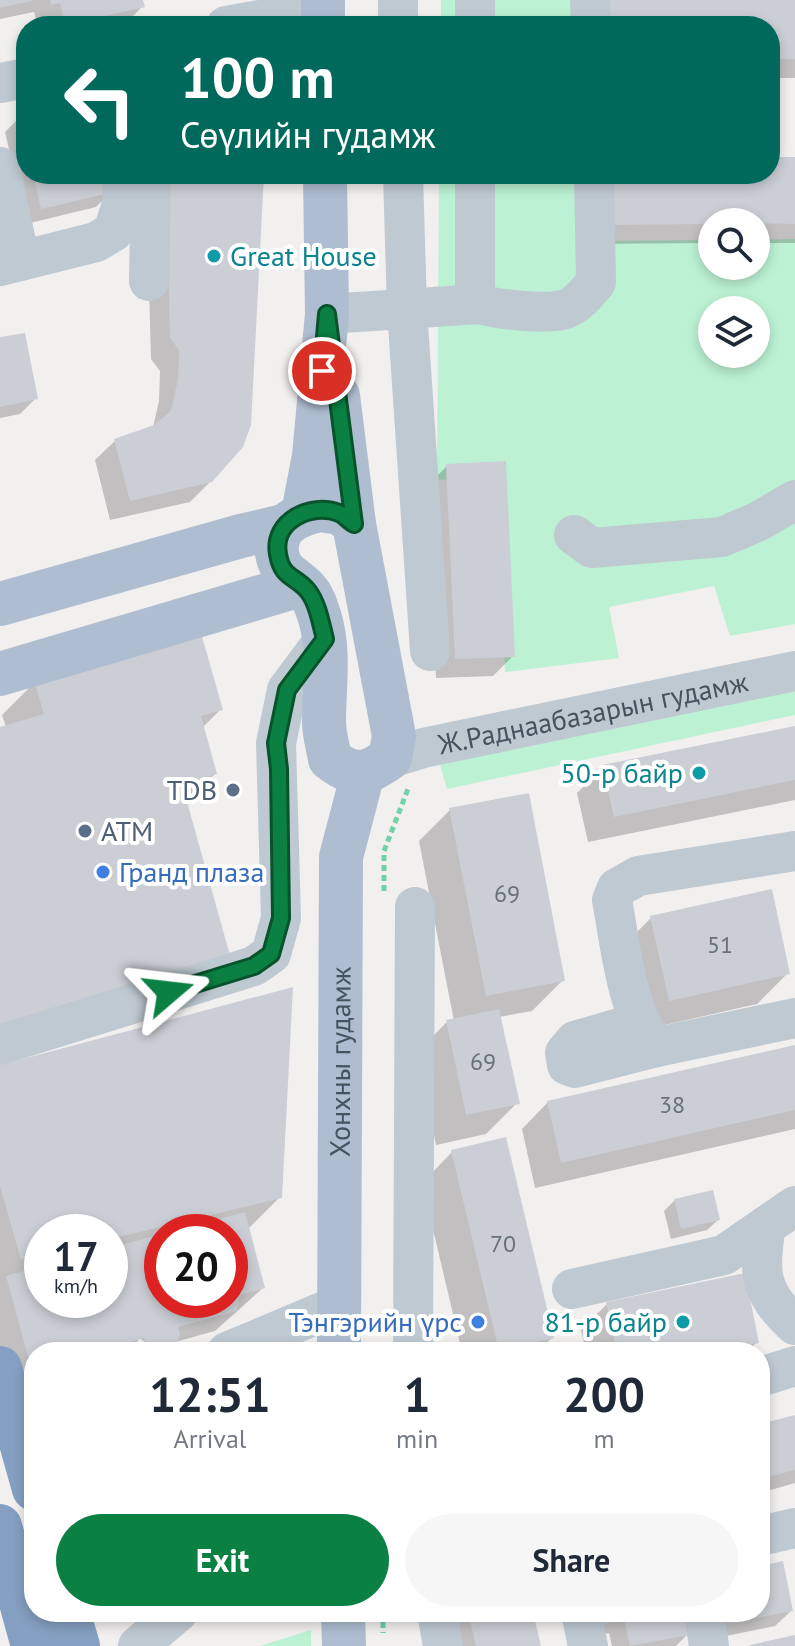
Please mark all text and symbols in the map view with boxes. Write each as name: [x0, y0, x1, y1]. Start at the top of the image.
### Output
text: 100 m: [180, 41, 335, 113]
icon: left: [48, 48, 152, 152]
text: Сөүлийн гудамж: [180, 111, 435, 158]
map controls: [698, 208, 770, 368]
button: search: [698, 208, 770, 280]
place label: Great House: [230, 237, 377, 274]
marker: Great House: [205, 247, 223, 265]
button: layers: [698, 296, 770, 368]
pin: [288, 337, 356, 405]
icon: arrive: [300, 349, 344, 393]
street label: Ж.Раднаабазарын гудамж: [434, 662, 751, 763]
place label: 50-р байр: [560, 754, 683, 791]
marker: 50-р байр: [690, 764, 708, 782]
place label: TDB: [167, 771, 217, 808]
marker: TDB: [224, 781, 242, 799]
place label: ATM: [101, 812, 153, 849]
marker: ATM: [76, 822, 94, 840]
place label: Гранд плаза: [119, 853, 264, 890]
marker: Гранд плаза: [94, 863, 112, 881]
house number: 69: [494, 878, 520, 909]
house number: 51: [707, 929, 733, 960]
position arrow: [127, 950, 211, 1034]
street label: Хонхны гудамж: [321, 966, 359, 1157]
house number: 69: [470, 1046, 496, 1077]
house number: 38: [659, 1089, 685, 1120]
speed limit sign: 20: [144, 1214, 248, 1318]
house number: 70: [490, 1228, 516, 1259]
text: 17: [53, 1230, 99, 1282]
text: km/h: [54, 1273, 98, 1299]
place label: Тэнгэрийн үрс: [288, 1303, 462, 1340]
place label: 81-р байр: [544, 1303, 667, 1340]
marker: Тэнгэрийн үрс: [469, 1313, 487, 1331]
marker: 81-р байр: [674, 1313, 692, 1331]
text: 12:51: [149, 1363, 271, 1425]
text: 1: [403, 1363, 431, 1425]
text: 200: [563, 1363, 645, 1425]
text: Arrival: [174, 1422, 246, 1455]
text: min: [396, 1422, 438, 1455]
text: m: [594, 1422, 615, 1455]
button: Exit: [56, 1514, 389, 1606]
button: Share: [405, 1514, 738, 1606]

